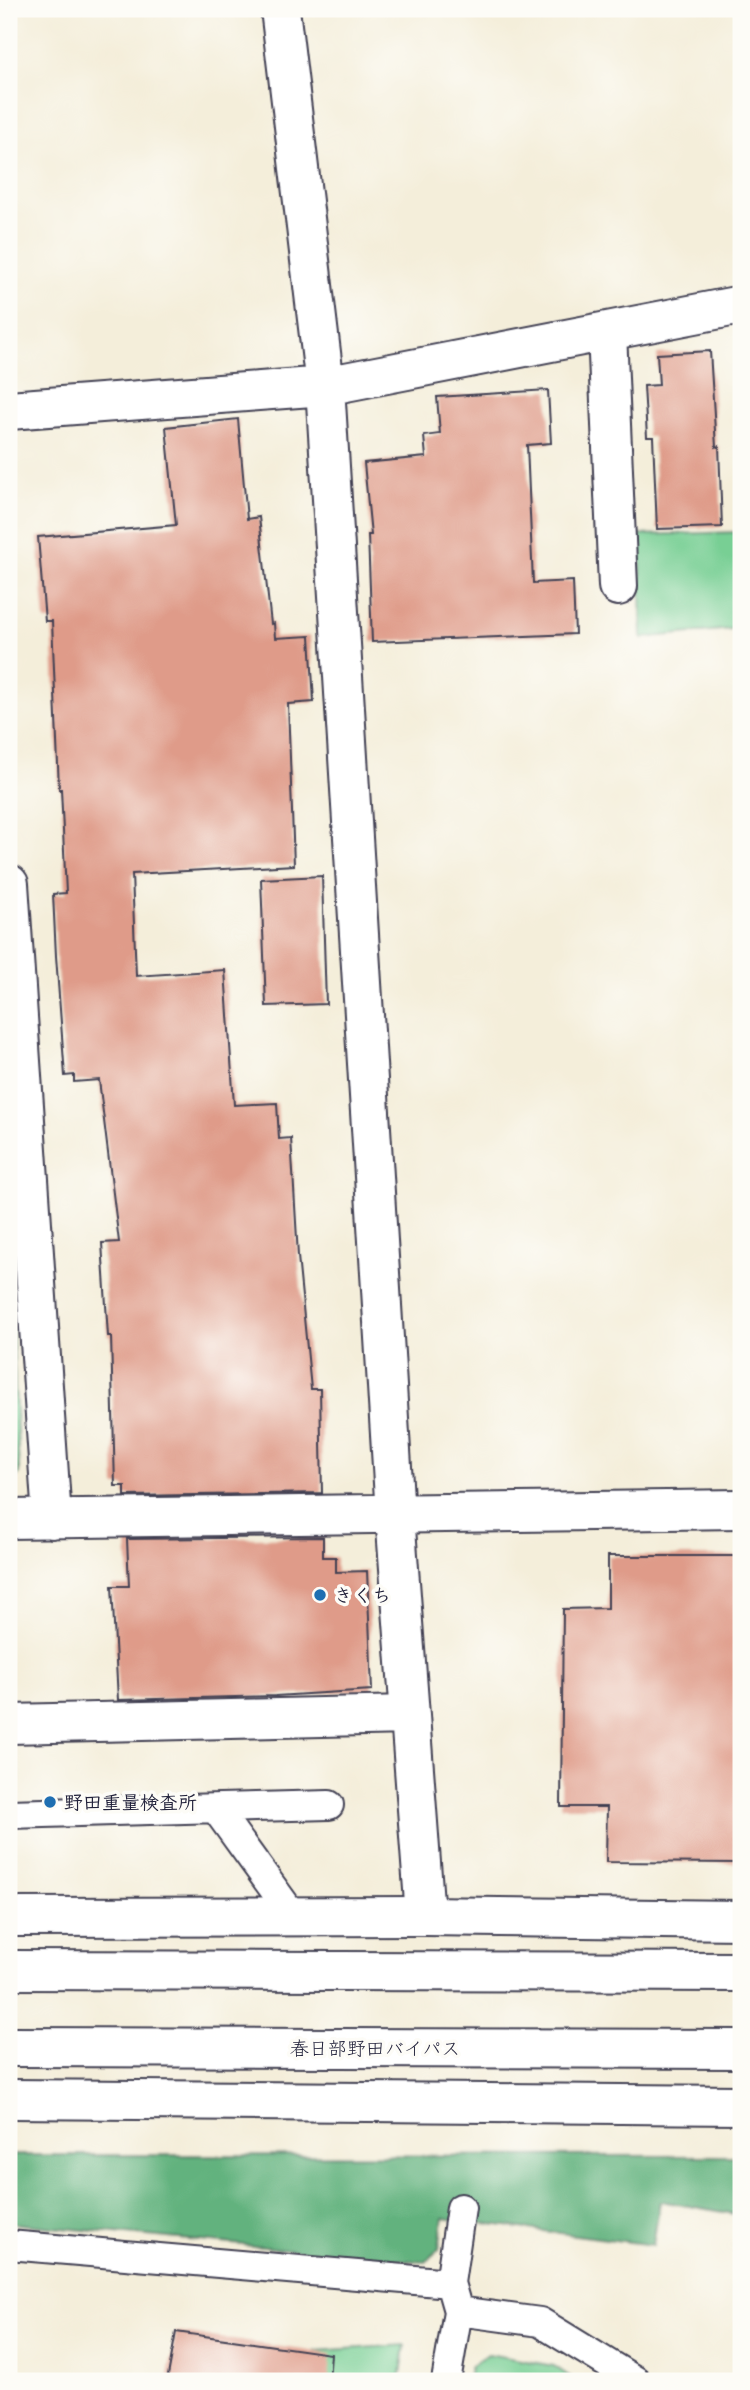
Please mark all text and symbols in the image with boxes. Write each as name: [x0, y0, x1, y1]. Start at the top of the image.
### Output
place label: きくち: [334, 1583, 391, 1607]
marker: きくち: [312, 1587, 328, 1603]
place label: 野田重量検査所: [64, 1790, 197, 1814]
marker: 野田重量検査所: [42, 1794, 58, 1810]
street label: 春日部野田バイパス: [290, 2036, 460, 2060]

